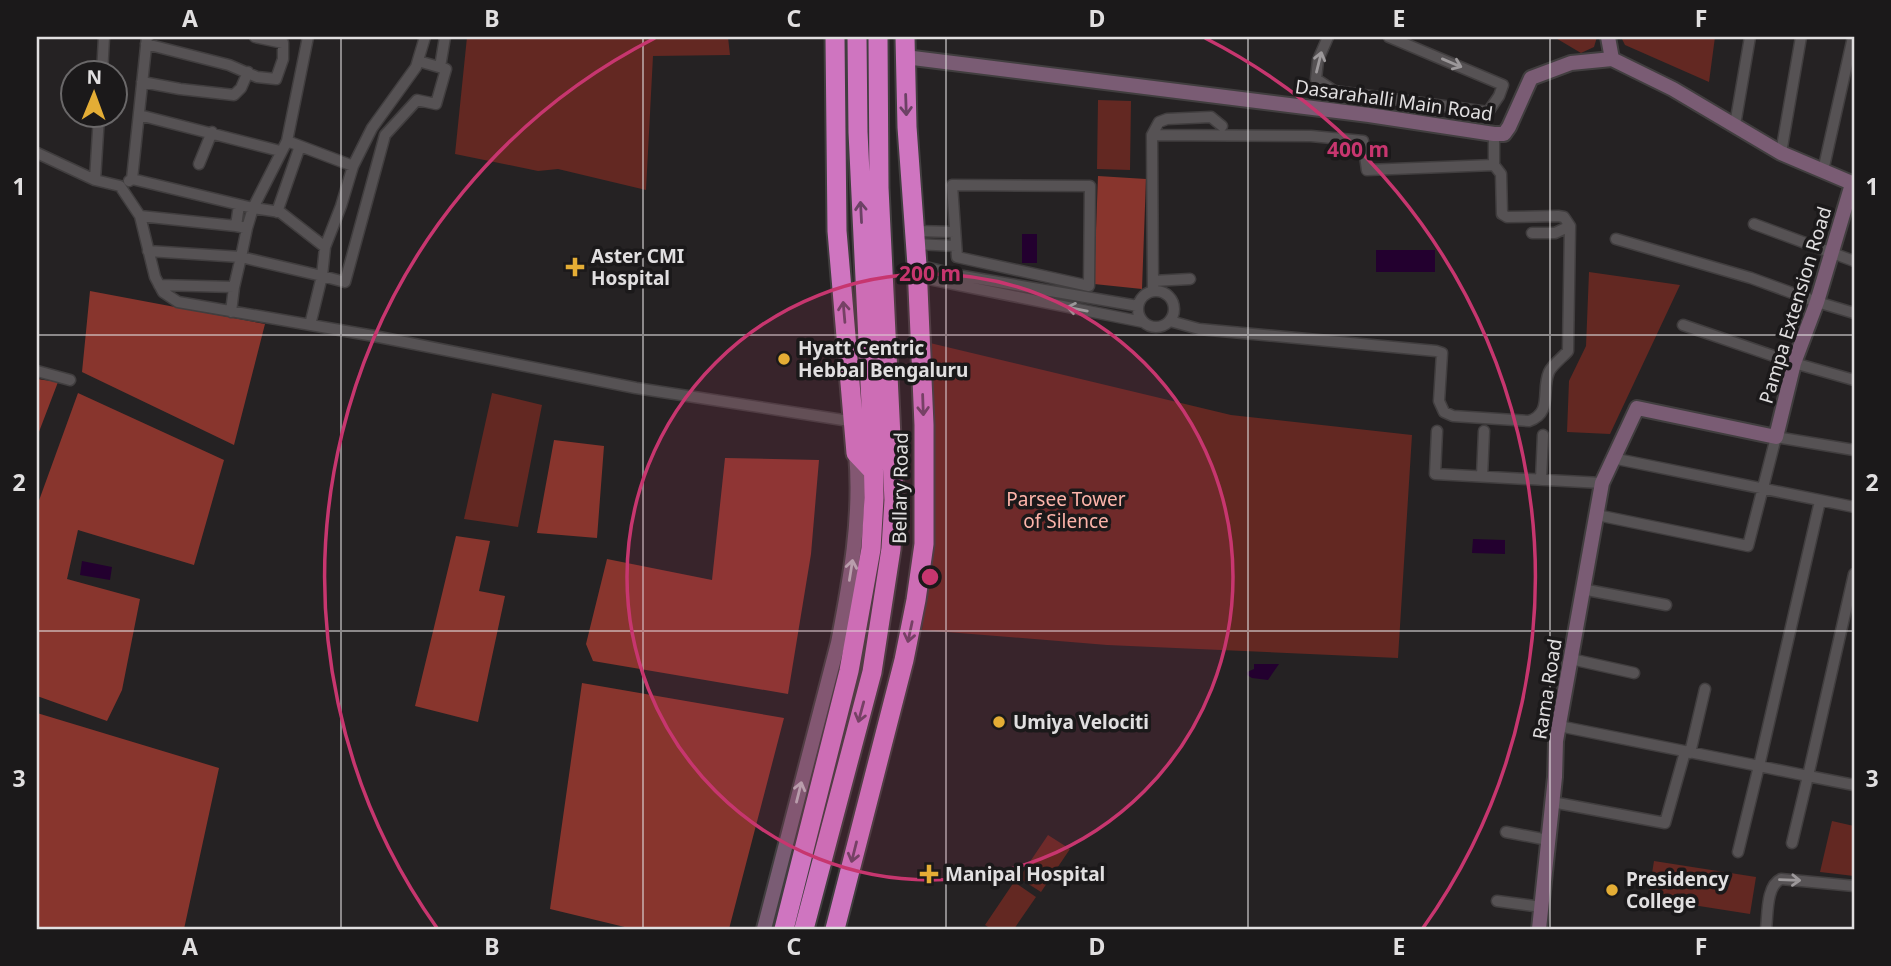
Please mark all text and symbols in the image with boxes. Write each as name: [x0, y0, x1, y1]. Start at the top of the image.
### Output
text: A: [182, 2, 198, 34]
text: B: [484, 2, 500, 34]
text: C: [787, 2, 802, 34]
text: D: [1089, 2, 1105, 34]
text: E: [1393, 2, 1405, 34]
text: F: [1695, 2, 1707, 34]
one-way arrow: [1313, 52, 1326, 74]
one-way arrow: [1441, 58, 1462, 71]
north arrow: [60, 60, 130, 130]
text: N: [86, 64, 102, 90]
street label: Dasarahalli Main Road: [1293, 73, 1495, 127]
one-way arrow: [900, 93, 913, 116]
text: 400 m: [1327, 135, 1389, 163]
text: 1: [12, 170, 26, 202]
text: 1: [1865, 170, 1879, 202]
one-way arrow: [855, 200, 868, 223]
street label: Pampa Extension Road: [1753, 203, 1837, 407]
place label: Aster CMI Hospital: [591, 243, 684, 291]
marker: Aster CMI Hospital: [565, 257, 585, 277]
text: 200 m: [899, 259, 961, 287]
one-way arrow: [837, 301, 850, 324]
one-way arrow: [1066, 302, 1089, 315]
place label: Hyatt Centric Hebbal Bengaluru: [798, 335, 968, 383]
marker: Hyatt Centric Hebbal Bengaluru: [776, 351, 792, 367]
one-way arrow: [917, 394, 930, 417]
street label: Bellary Road: [886, 432, 914, 544]
text: 2: [12, 466, 26, 498]
text: 2: [1865, 466, 1879, 498]
park label: Parsee Tower of Silence: [1006, 486, 1126, 534]
one-way arrow: [845, 560, 858, 582]
centre of rings: [918, 565, 942, 589]
one-way arrow: [902, 620, 916, 643]
street label: Rama Road: [1526, 637, 1568, 741]
one-way arrow: [854, 700, 867, 723]
place label: Umiya Velociti: [1013, 709, 1149, 735]
marker: Umiya Velociti: [991, 714, 1007, 730]
text: 3: [12, 762, 26, 794]
text: 3: [1865, 762, 1879, 794]
one-way arrow: [793, 781, 806, 804]
one-way arrow: [847, 841, 860, 863]
place label: Manipal Hospital: [945, 861, 1105, 887]
marker: Manipal Hospital: [919, 864, 939, 884]
place label: Presidency College: [1626, 866, 1729, 914]
one-way arrow: [1778, 874, 1801, 887]
marker: Presidency College: [1604, 882, 1620, 898]
text: A: [182, 930, 198, 962]
text: B: [484, 930, 500, 962]
text: C: [787, 930, 802, 962]
text: D: [1089, 930, 1105, 962]
text: E: [1393, 930, 1405, 962]
text: F: [1695, 930, 1707, 962]

